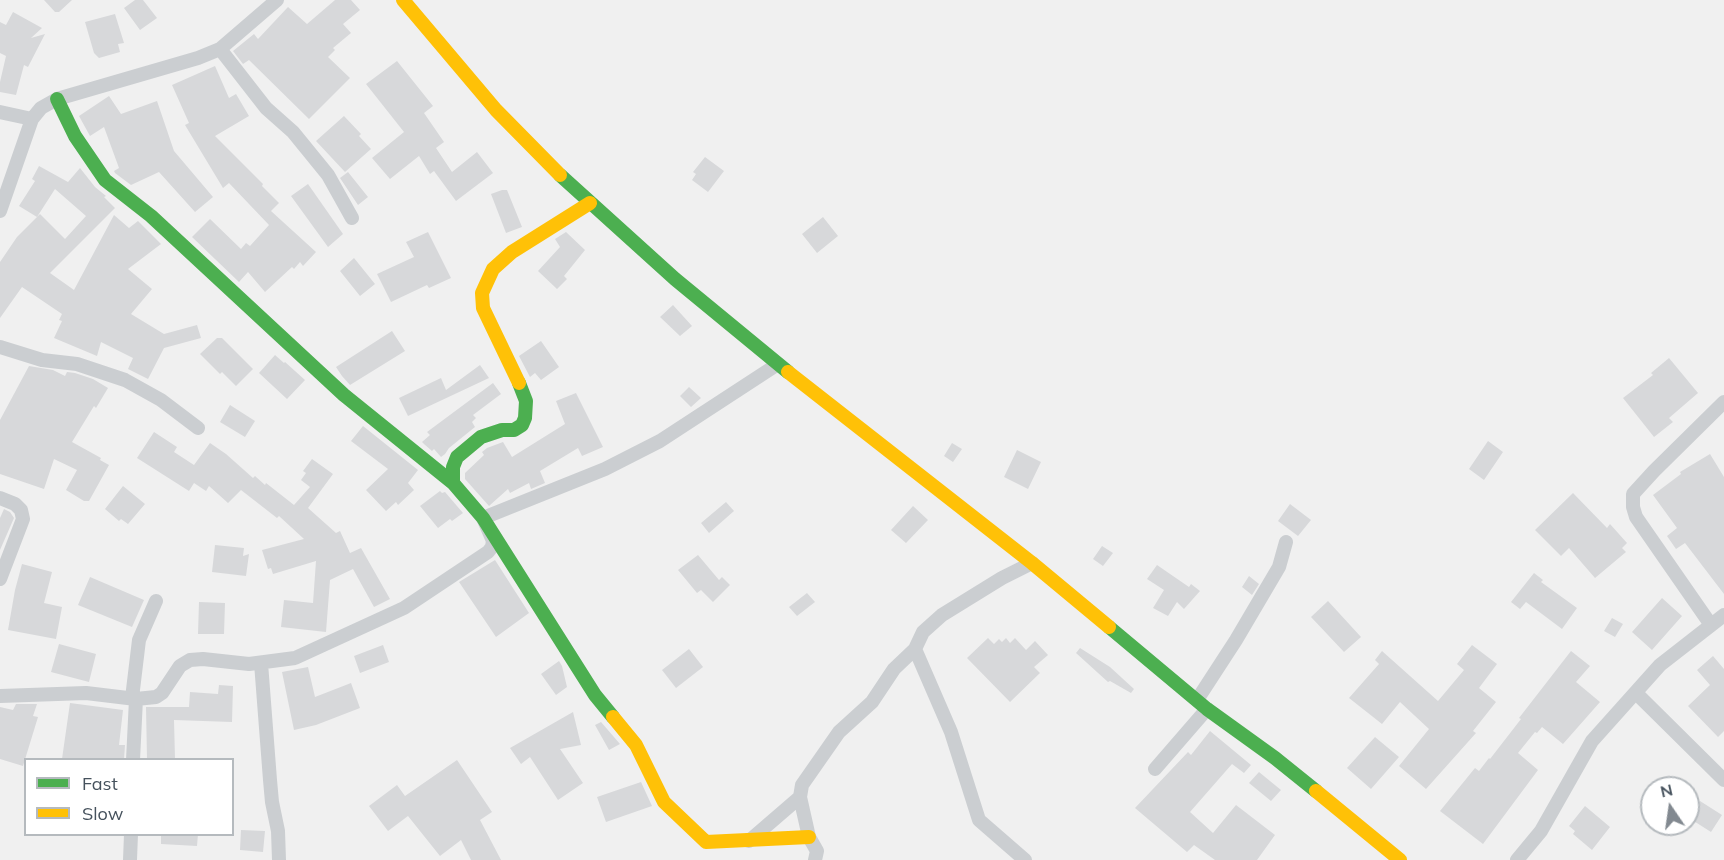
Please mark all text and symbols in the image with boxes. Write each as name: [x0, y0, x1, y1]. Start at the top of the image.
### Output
legend: [24, 758, 234, 836]
text: Fast: [82, 772, 118, 795]
north arrow: [1640, 776, 1700, 836]
text: N: [1658, 779, 1675, 802]
text: Slow: [82, 802, 123, 825]

